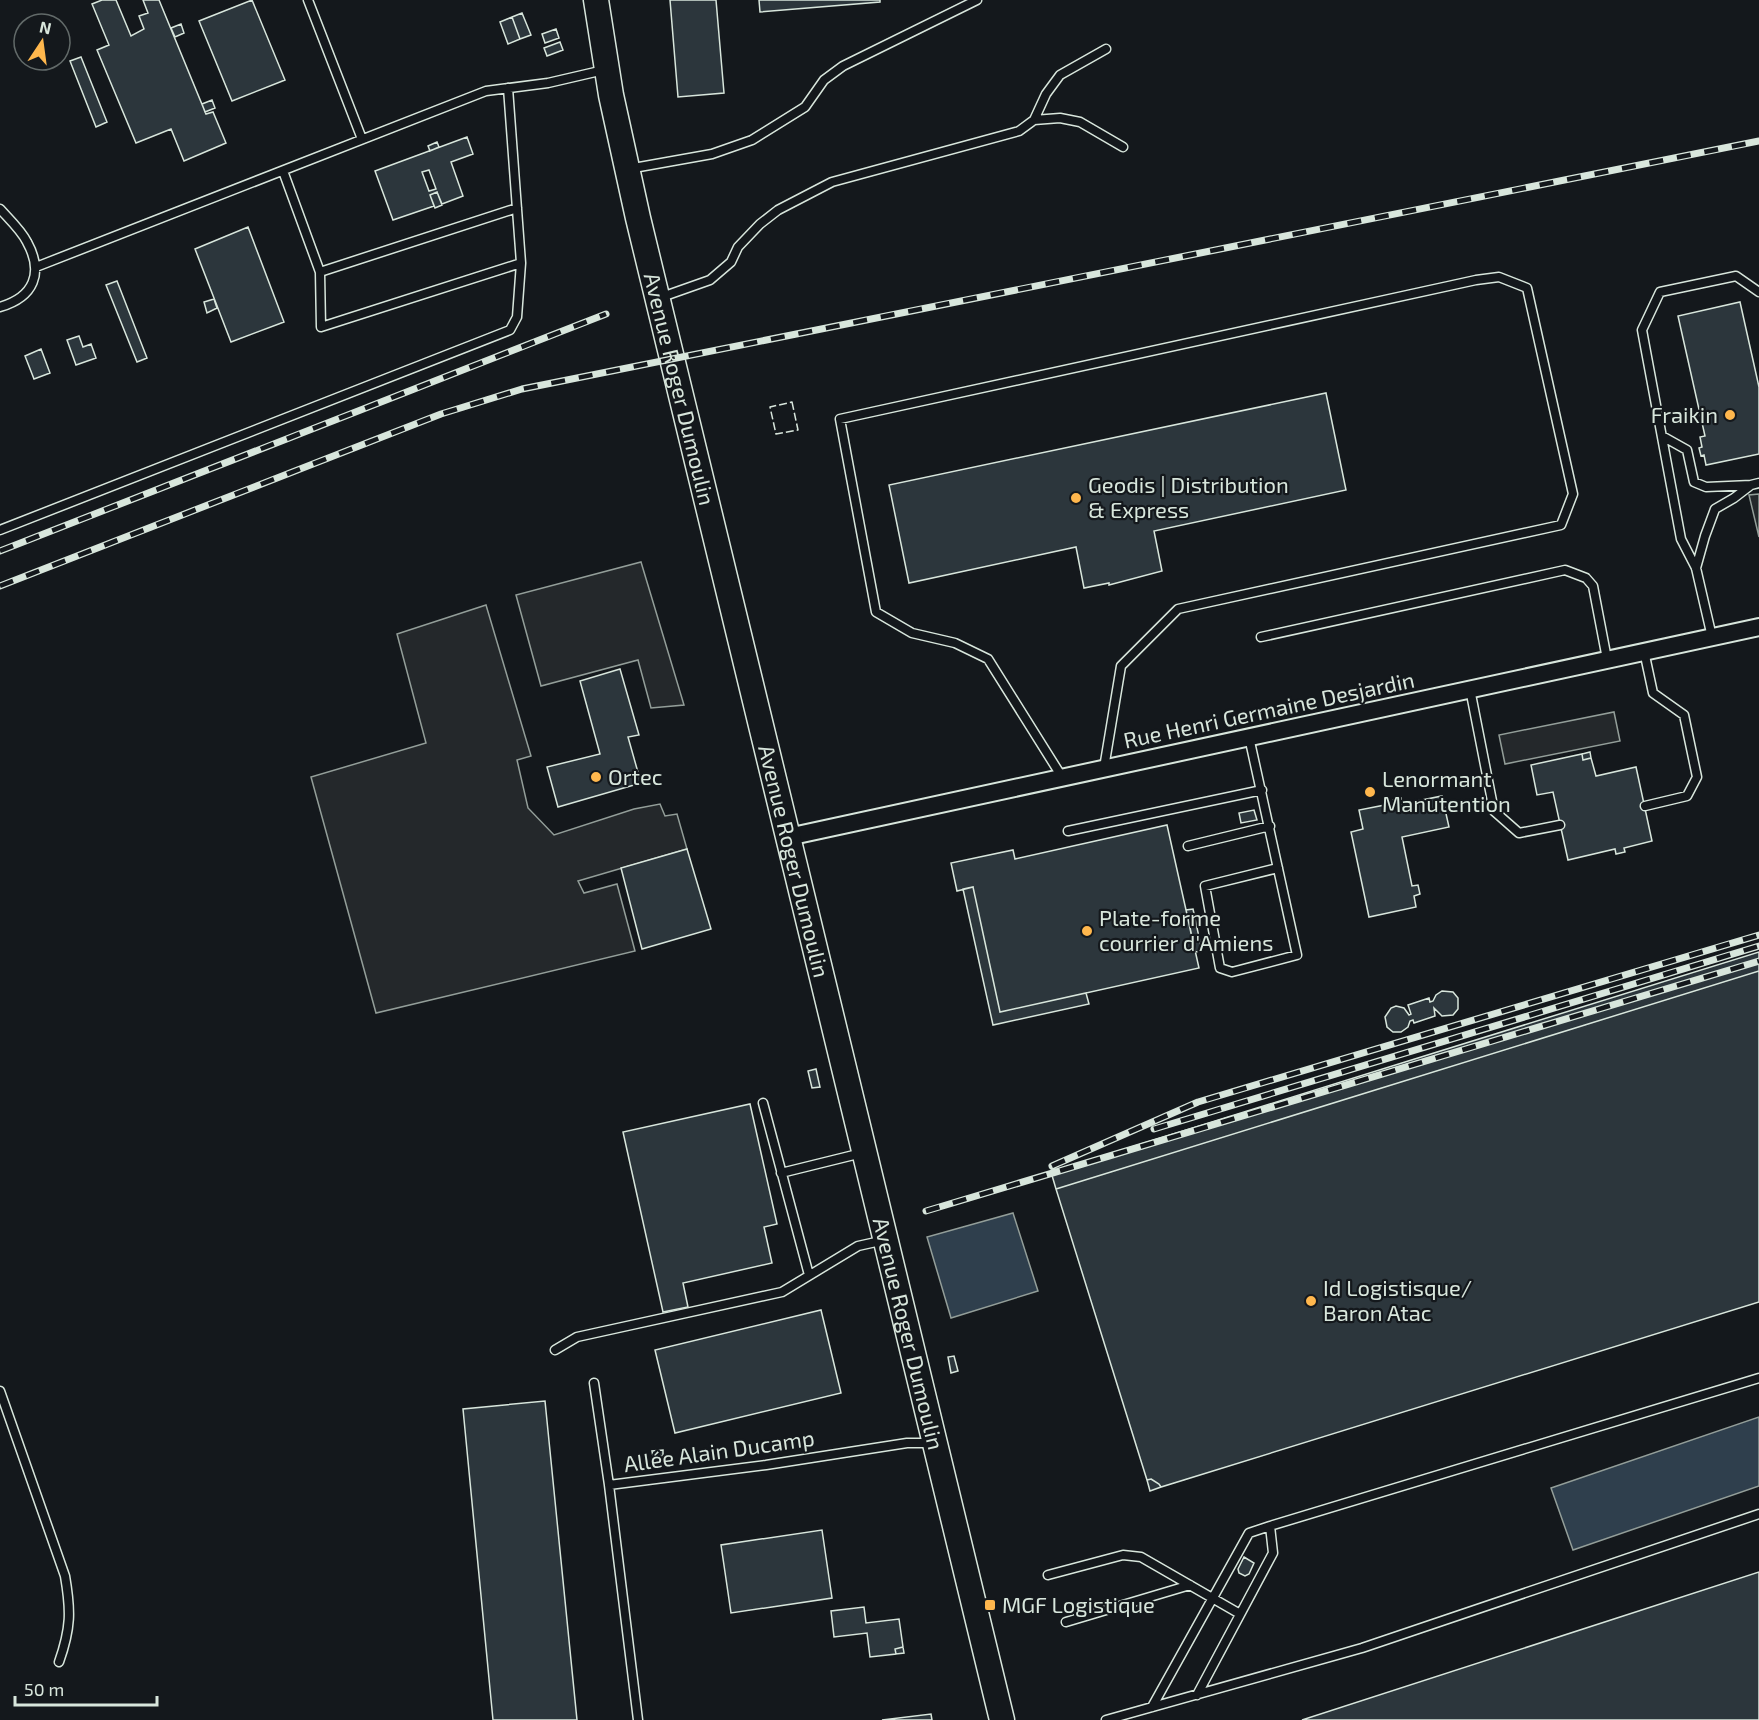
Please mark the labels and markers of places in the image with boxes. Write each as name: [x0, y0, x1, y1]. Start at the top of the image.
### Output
place label: Fraikin: [1651, 401, 1718, 427]
marker: Fraikin: [1723, 408, 1737, 422]
place label: Geodis | Distribution & Express: [1088, 471, 1289, 522]
marker: Geodis | Distribution & Express: [1069, 491, 1083, 505]
place label: Ortec: [608, 763, 662, 789]
place label: Lenormant Manutention: [1382, 765, 1511, 816]
marker: Ortec: [589, 770, 603, 784]
marker: Lenormant Manutention: [1363, 785, 1377, 799]
place label: Plate-forme courrier d'Amiens: [1099, 904, 1273, 955]
marker: Plate-forme courrier d'Amiens: [1080, 924, 1094, 938]
place label: Id Logistisque/ Baron Atac: [1323, 1274, 1472, 1325]
marker: Id Logistisque/ Baron Atac: [1304, 1294, 1318, 1308]
place label: MGF Logistique: [1002, 1591, 1155, 1617]
marker: MGF Logistique: [983, 1598, 997, 1612]

